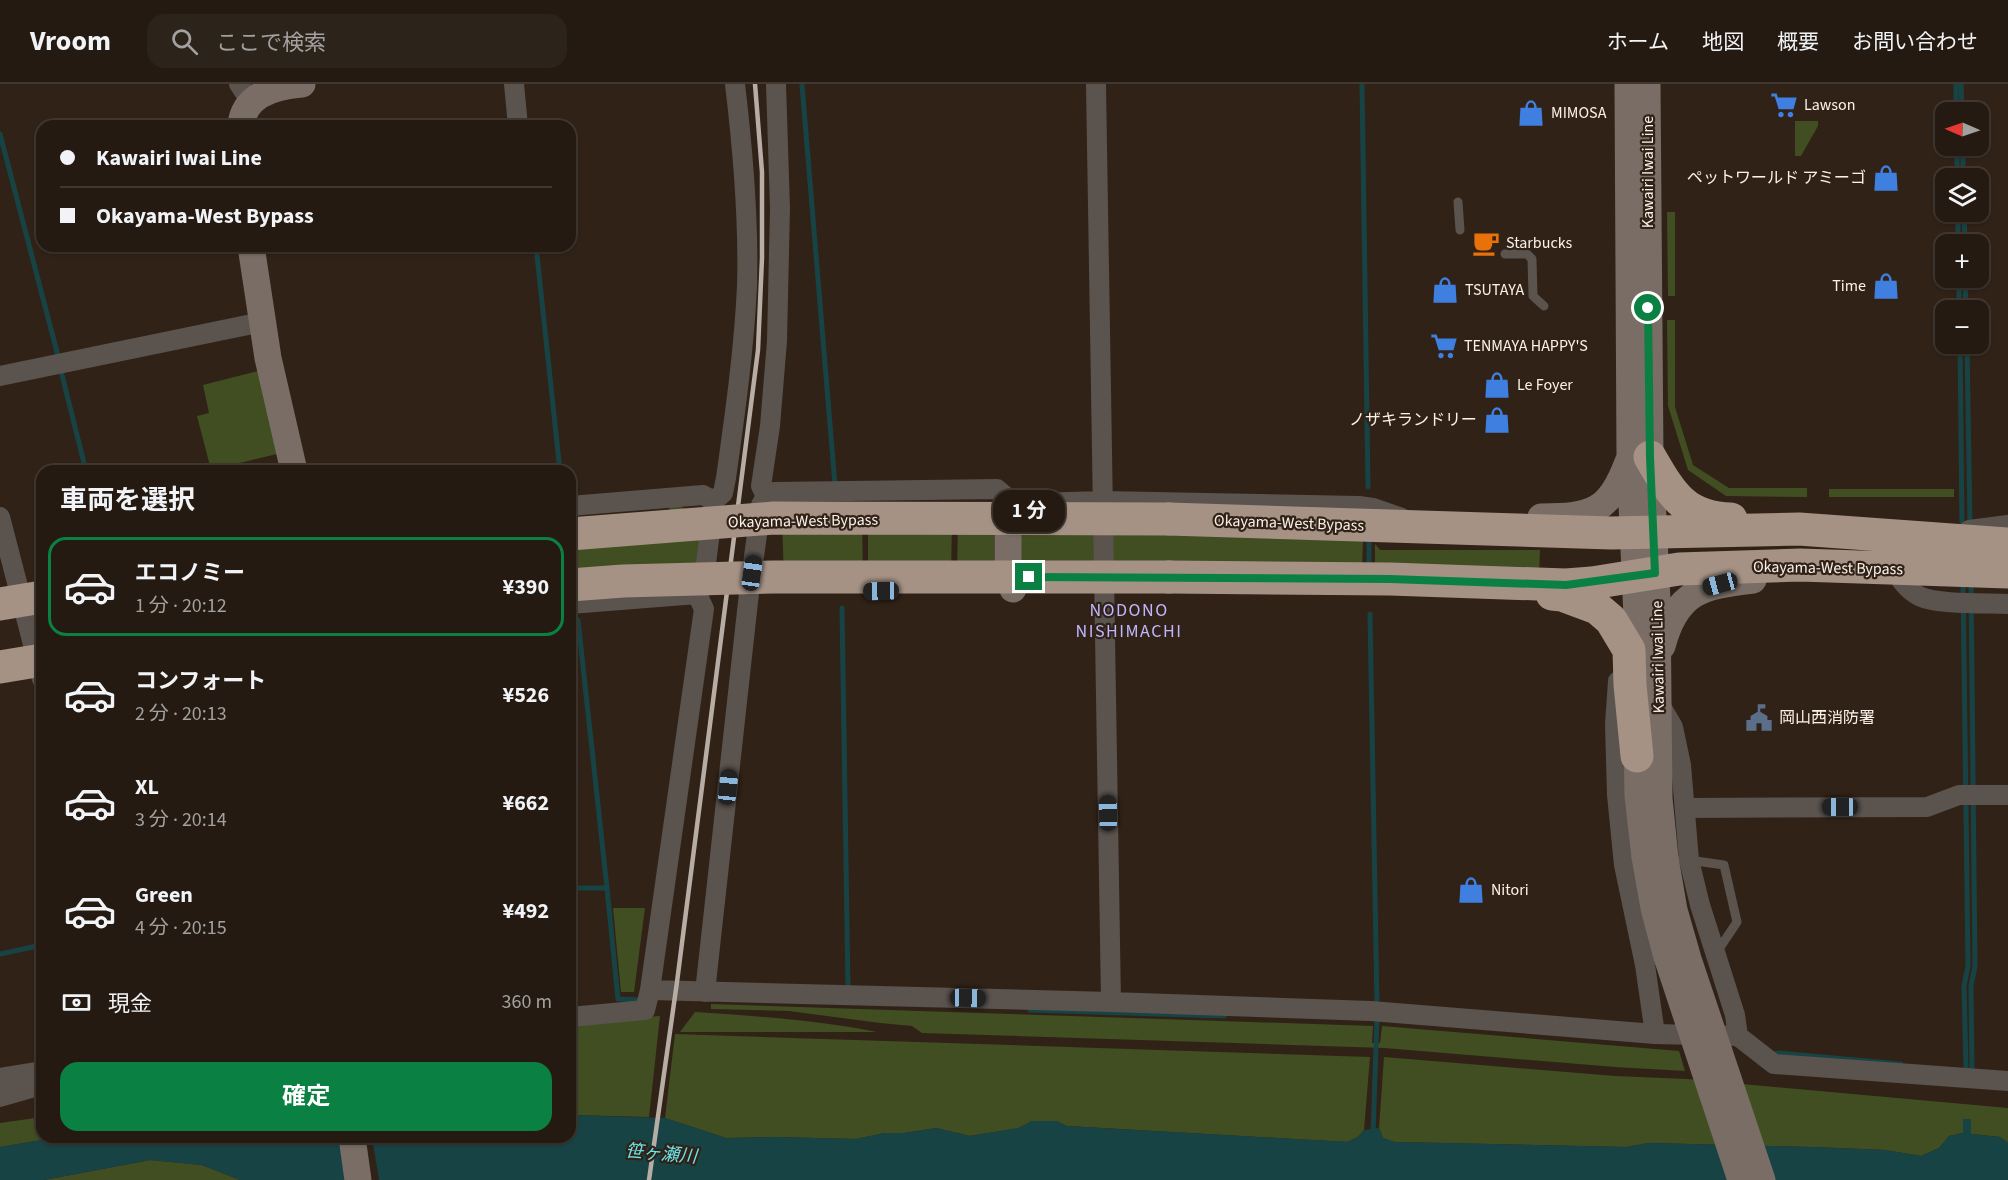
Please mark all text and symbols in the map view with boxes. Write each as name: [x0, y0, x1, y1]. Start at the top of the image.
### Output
search box: [147, 14, 567, 68]
text: Vroom: [30, 21, 111, 61]
icon: search: [168, 25, 201, 58]
text: ここで検索: [216, 27, 326, 59]
text: ホーム: [1607, 27, 1669, 57]
text: 地図: [1702, 27, 1744, 57]
text: 概要: [1777, 27, 1819, 57]
text: お問い合わせ: [1852, 27, 1978, 57]
supermarket icon: Lawson: [1769, 90, 1799, 120]
place label: Lawson: [1804, 94, 1855, 116]
shop icon: MIMOSA: [1516, 98, 1546, 128]
place label: MIMOSA: [1551, 102, 1607, 124]
north arrow: [1935, 102, 1989, 156]
map controls: [1935, 102, 1989, 354]
street label: Kawairi Iwai Line: [1637, 116, 1659, 228]
text: Kawairi Iwai Line: [96, 142, 262, 174]
shop icon: ペットワールド アミーゴ: [1871, 163, 1901, 193]
place label: ペットワールド アミーゴ: [1687, 167, 1866, 189]
button: layers: [1935, 168, 1989, 222]
text: Okayama-West Bypass: [96, 200, 314, 232]
cafe icon: Starbucks: [1471, 228, 1501, 258]
place label: Starbucks: [1506, 232, 1573, 254]
button: +: [1935, 234, 1989, 288]
shop icon: Time: [1871, 271, 1901, 301]
shop icon: TSUTAYA: [1430, 275, 1460, 305]
place label: Time: [1832, 275, 1866, 297]
place label: TSUTAYA: [1465, 279, 1525, 301]
route start: [1634, 294, 1661, 321]
button: −: [1935, 300, 1989, 354]
supermarket icon: TENMAYA HAPPY'S: [1429, 331, 1459, 361]
place label: TENMAYA HAPPY'S: [1464, 335, 1588, 357]
shop icon: Le Foyer: [1482, 370, 1512, 400]
place label: Le Foyer: [1517, 374, 1573, 396]
shop icon: ノザキランドリー: [1482, 405, 1512, 435]
place label: ノザキランドリー: [1349, 409, 1477, 431]
text: 車両を選択: [60, 481, 195, 520]
callout: 1 分: [993, 490, 1065, 532]
text: 1 分: [1012, 497, 1046, 525]
street label: Okayama-West Bypass: [728, 509, 879, 533]
street label: Okayama-West Bypass: [1214, 509, 1365, 537]
car: [741, 554, 763, 592]
street label: Okayama-West Bypass: [1753, 556, 1904, 580]
text: エコノミー: [135, 557, 245, 589]
icon: car: [63, 560, 117, 614]
route end: [1015, 563, 1042, 590]
text: ¥390: [503, 571, 549, 603]
car: [1700, 571, 1740, 597]
car: [863, 582, 899, 600]
text: 1 分 · 20:12: [135, 592, 227, 620]
district label: NODONO NISHIMACHI: [1076, 598, 1182, 644]
street label: Kawairi Iwai Line: [1646, 600, 1670, 713]
text: コンフォート: [135, 665, 266, 697]
icon: car: [63, 668, 117, 722]
text: ¥526: [503, 679, 549, 711]
text: 2 分 · 20:13: [135, 700, 227, 728]
public building icon: 岡山西消防署: [1744, 703, 1774, 733]
place label: 岡山西消防署: [1779, 707, 1875, 729]
car: [717, 768, 739, 806]
text: XL: [135, 771, 159, 803]
icon: car: [63, 776, 117, 830]
text: ¥662: [503, 787, 549, 819]
car: [1099, 795, 1117, 831]
car: [1822, 798, 1858, 816]
text: 3 分 · 20:14: [135, 806, 227, 834]
shop icon: Nitori: [1456, 875, 1486, 905]
text: Green: [135, 879, 193, 911]
place label: Nitori: [1491, 879, 1529, 901]
icon: car: [63, 884, 117, 938]
text: ¥492: [503, 895, 549, 927]
text: 4 分 · 20:15: [135, 914, 227, 942]
icon: cash: [60, 986, 93, 1019]
text: 現金: [108, 988, 152, 1020]
text: 360 m: [502, 988, 552, 1016]
car: [950, 989, 986, 1007]
button: 確定: [60, 1062, 552, 1131]
water label: 笹ヶ瀬川: [624, 1138, 700, 1170]

